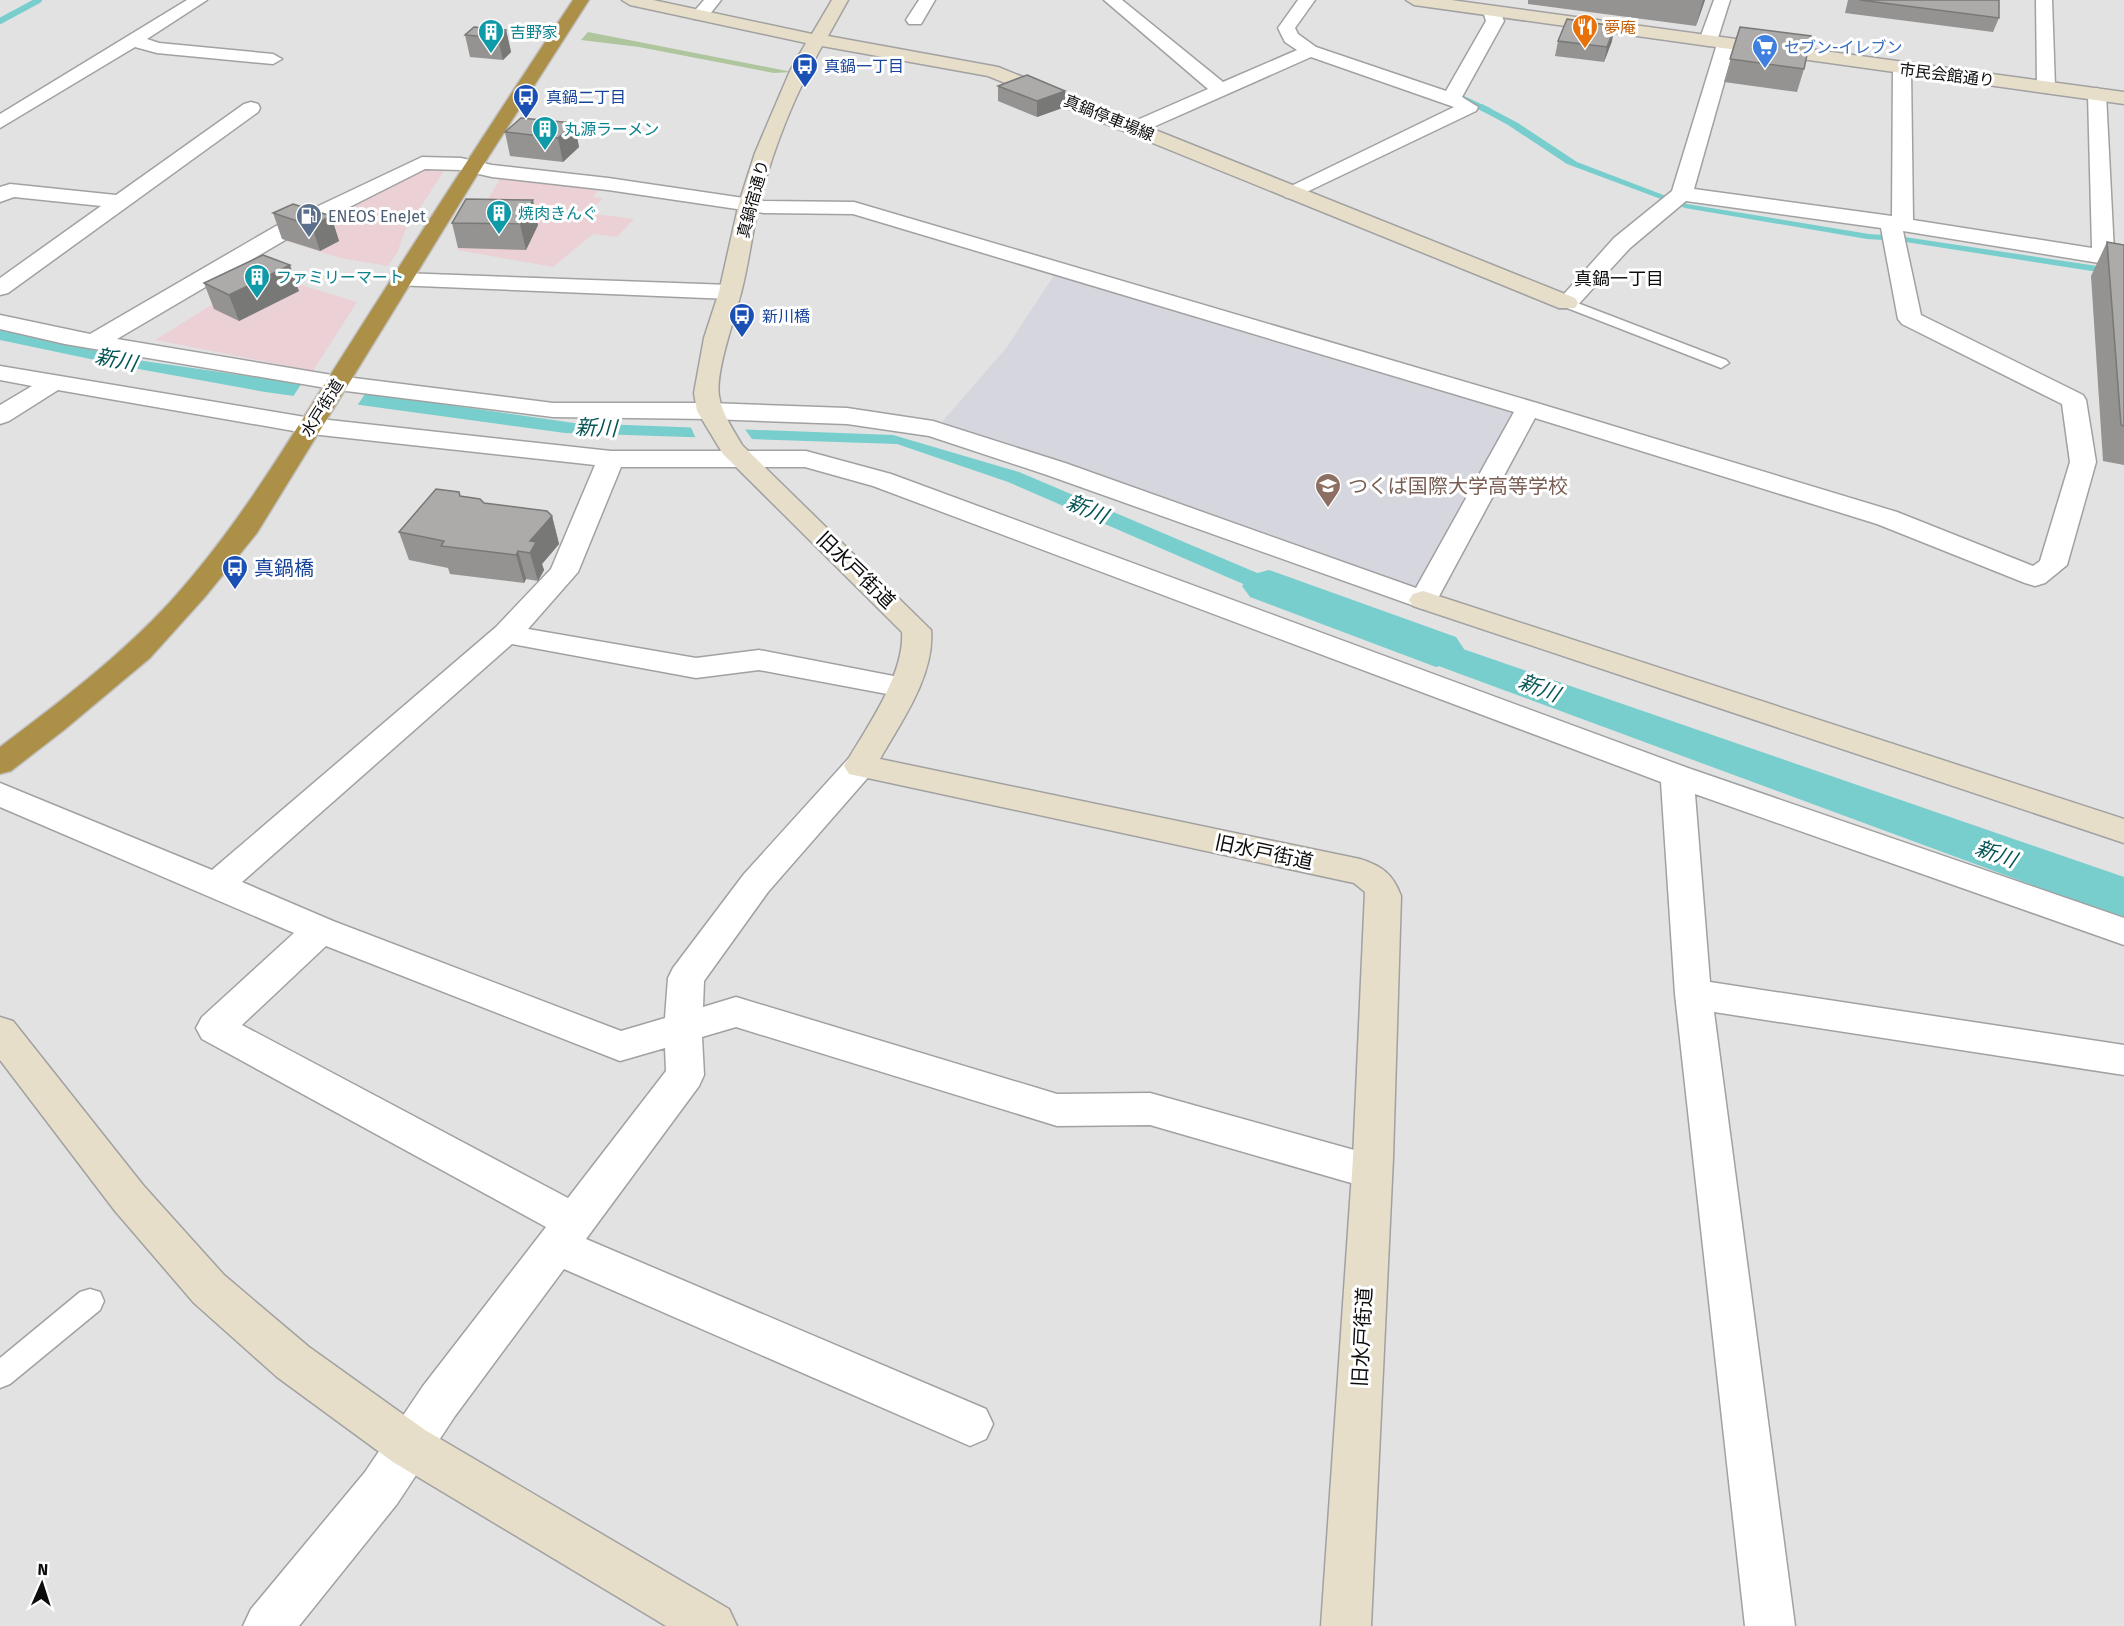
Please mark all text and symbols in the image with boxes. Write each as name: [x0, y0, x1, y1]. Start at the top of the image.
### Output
restaurant icon: 夢庵: [1570, 12, 1600, 50]
building icon: 吉野家: [476, 17, 506, 55]
place label: 夢庵: [1604, 18, 1636, 37]
place label: 吉野家: [510, 23, 558, 42]
supermarket icon: セブン-イレブン: [1750, 32, 1780, 70]
place label: セブン-イレブン: [1784, 38, 1902, 57]
bus stop icon: 真鍋一丁目: [790, 51, 820, 89]
place label: 真鍋一丁目: [824, 57, 904, 76]
street label: 市民会館通り: [1898, 60, 1996, 90]
bus stop icon: 真鍋二丁目: [511, 82, 541, 120]
place label: 真鍋二丁目: [546, 88, 626, 107]
street label: 真鍋停車場線: [1061, 91, 1157, 145]
building icon: 丸源ラーメン: [530, 114, 560, 152]
place label: 丸源ラーメン: [564, 120, 659, 139]
street label: 真鍋宿通り: [733, 158, 773, 240]
building icon: 焼肉きんぐ: [484, 198, 514, 236]
fuel station icon: ENEOS EneJet: [294, 201, 324, 239]
place label: 焼肉きんぐ: [518, 204, 598, 223]
place label: ENEOS EneJet: [328, 207, 426, 226]
building icon: ファミリーマート: [242, 262, 272, 300]
place label: ファミリーマート: [276, 268, 404, 287]
district label: 真鍋一丁目: [1574, 268, 1664, 290]
bus stop icon: 新川橋: [727, 301, 757, 339]
place label: 新川橋: [762, 307, 810, 326]
water label: 新川: [93, 343, 141, 377]
street label: 水戸街道: [297, 376, 347, 440]
water label: 新川: [575, 414, 619, 442]
school or university icon: つくば国際大学高等学校: [1313, 471, 1343, 509]
place label: つくば国際大学高等学校: [1348, 474, 1568, 498]
water label: 新川: [1063, 489, 1113, 530]
street label: 旧水戸街道: [812, 527, 900, 613]
bus stop icon: 真鍋橋: [220, 553, 250, 591]
place label: 真鍋橋: [254, 556, 314, 580]
water label: 新川: [1515, 668, 1565, 708]
street label: 旧水戸街道: [1213, 830, 1315, 874]
water label: 新川: [1972, 835, 2022, 874]
street label: 旧水戸街道: [1347, 1286, 1377, 1388]
north arrow: [12, 1554, 72, 1614]
text: N: [37, 1560, 49, 1579]

